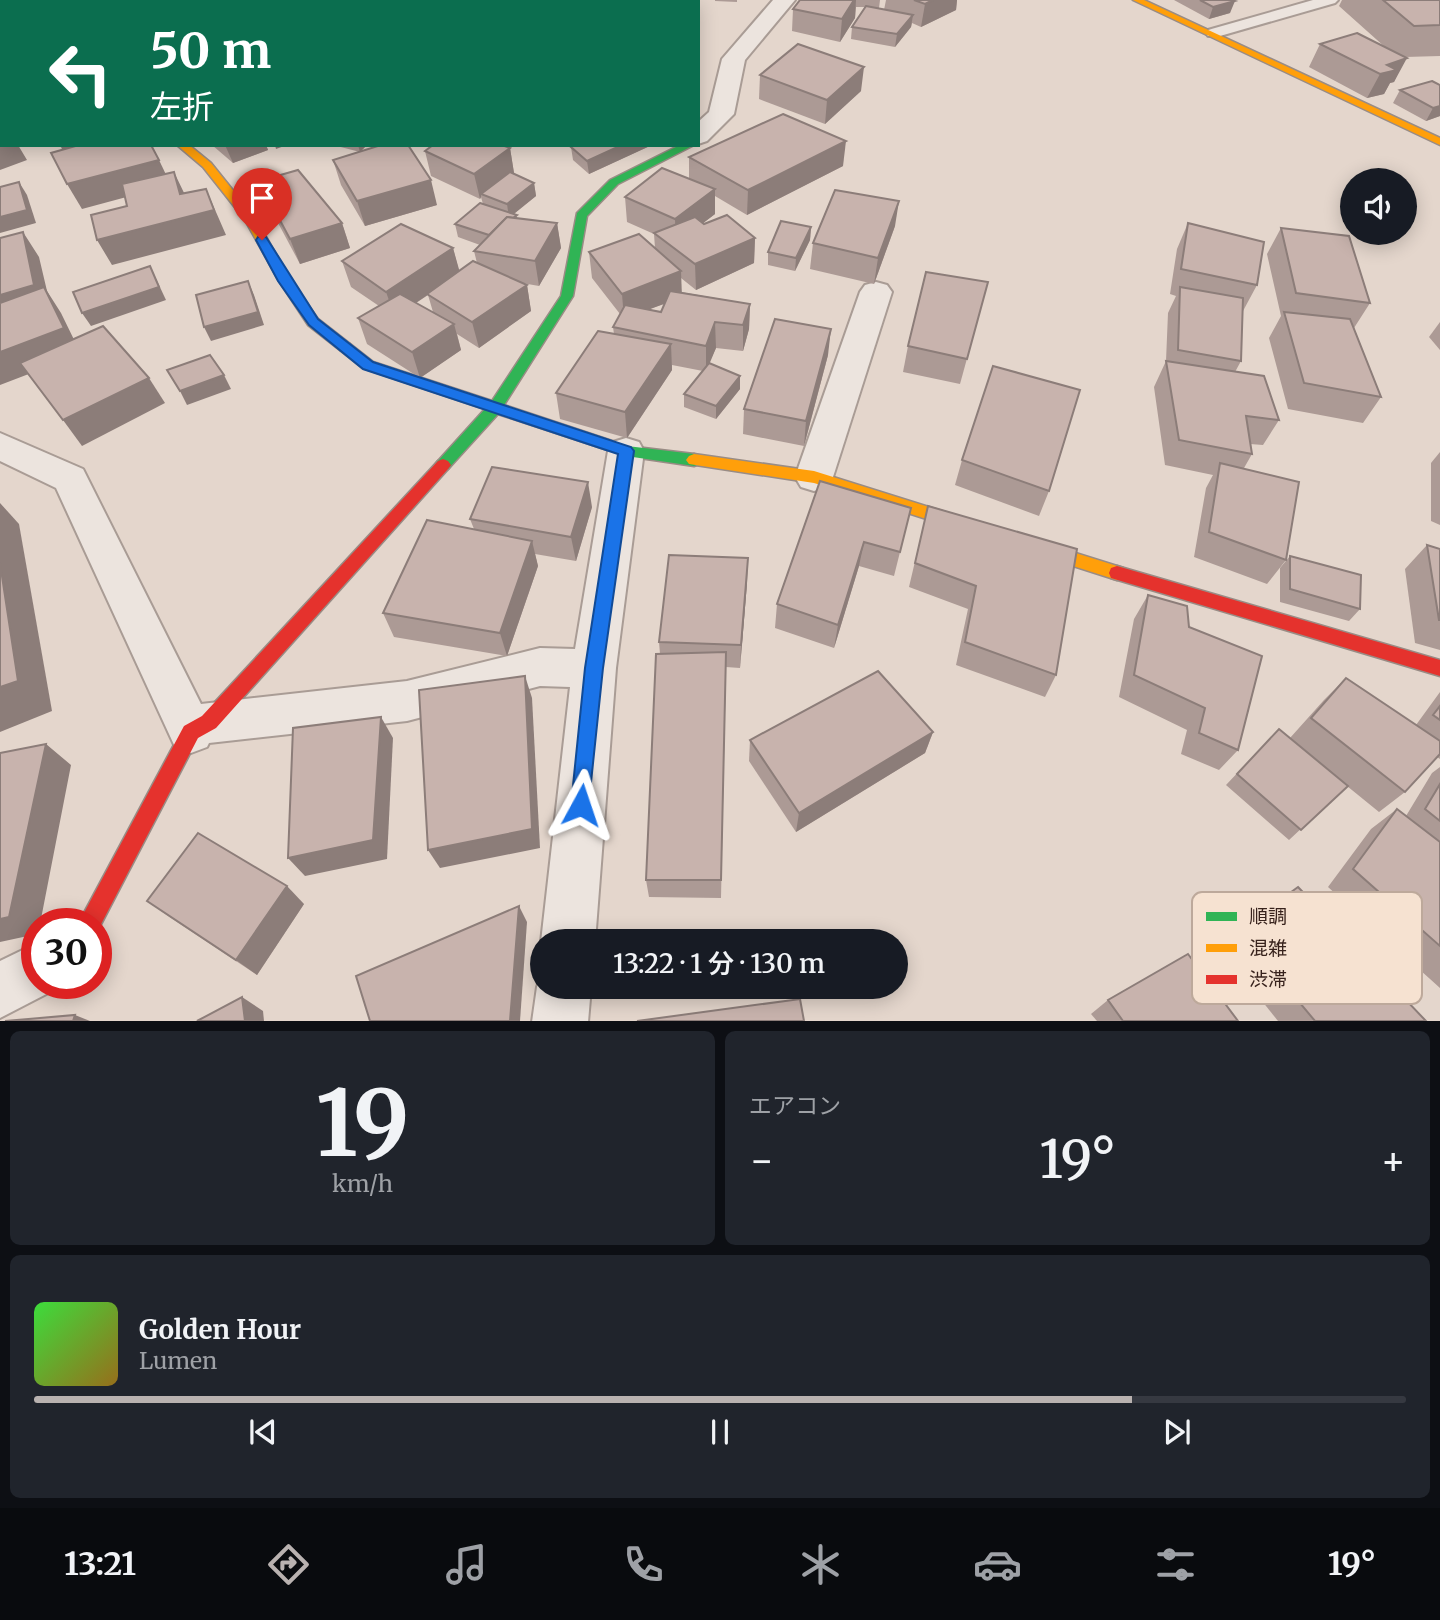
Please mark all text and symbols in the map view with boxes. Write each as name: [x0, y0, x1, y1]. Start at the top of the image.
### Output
text: 50 m: [150, 20, 271, 81]
icon: left: [35, 28, 126, 119]
text: 左折: [150, 87, 214, 127]
pin: [232, 168, 292, 240]
map controls: [1340, 168, 1417, 245]
button: sound: [1340, 168, 1417, 245]
icon: arrive: [243, 179, 281, 217]
position arrow: [544, 768, 618, 842]
legend: [1192, 892, 1422, 1004]
text: 順調: [1249, 904, 1287, 928]
speed limit sign: 30: [21, 908, 112, 999]
text: 混雑: [1249, 936, 1287, 960]
text: 13:22 · 1 分 · 130 m: [613, 947, 825, 980]
text: 渋滞: [1249, 967, 1287, 991]
text: 19: [315, 1066, 410, 1181]
text: エアコン: [749, 1091, 841, 1120]
text: 19°: [1039, 1127, 1116, 1192]
text: −: [749, 1137, 774, 1184]
text: +: [1381, 1137, 1406, 1184]
text: km/h: [332, 1169, 393, 1198]
text: Golden Hour: [139, 1313, 301, 1346]
text: Lumen: [139, 1346, 217, 1375]
icon: previous: [244, 1413, 282, 1451]
icon: pause: [701, 1413, 739, 1451]
icon: next: [1158, 1413, 1196, 1451]
icon: directions: [264, 1540, 313, 1589]
icon: music: [442, 1540, 491, 1589]
icon: phone: [619, 1540, 668, 1589]
icon: climate: [796, 1540, 845, 1589]
icon: car: [973, 1540, 1022, 1589]
icon: filters: [1151, 1540, 1200, 1589]
text: 13:21: [64, 1544, 136, 1584]
text: 19°: [1328, 1544, 1376, 1584]

